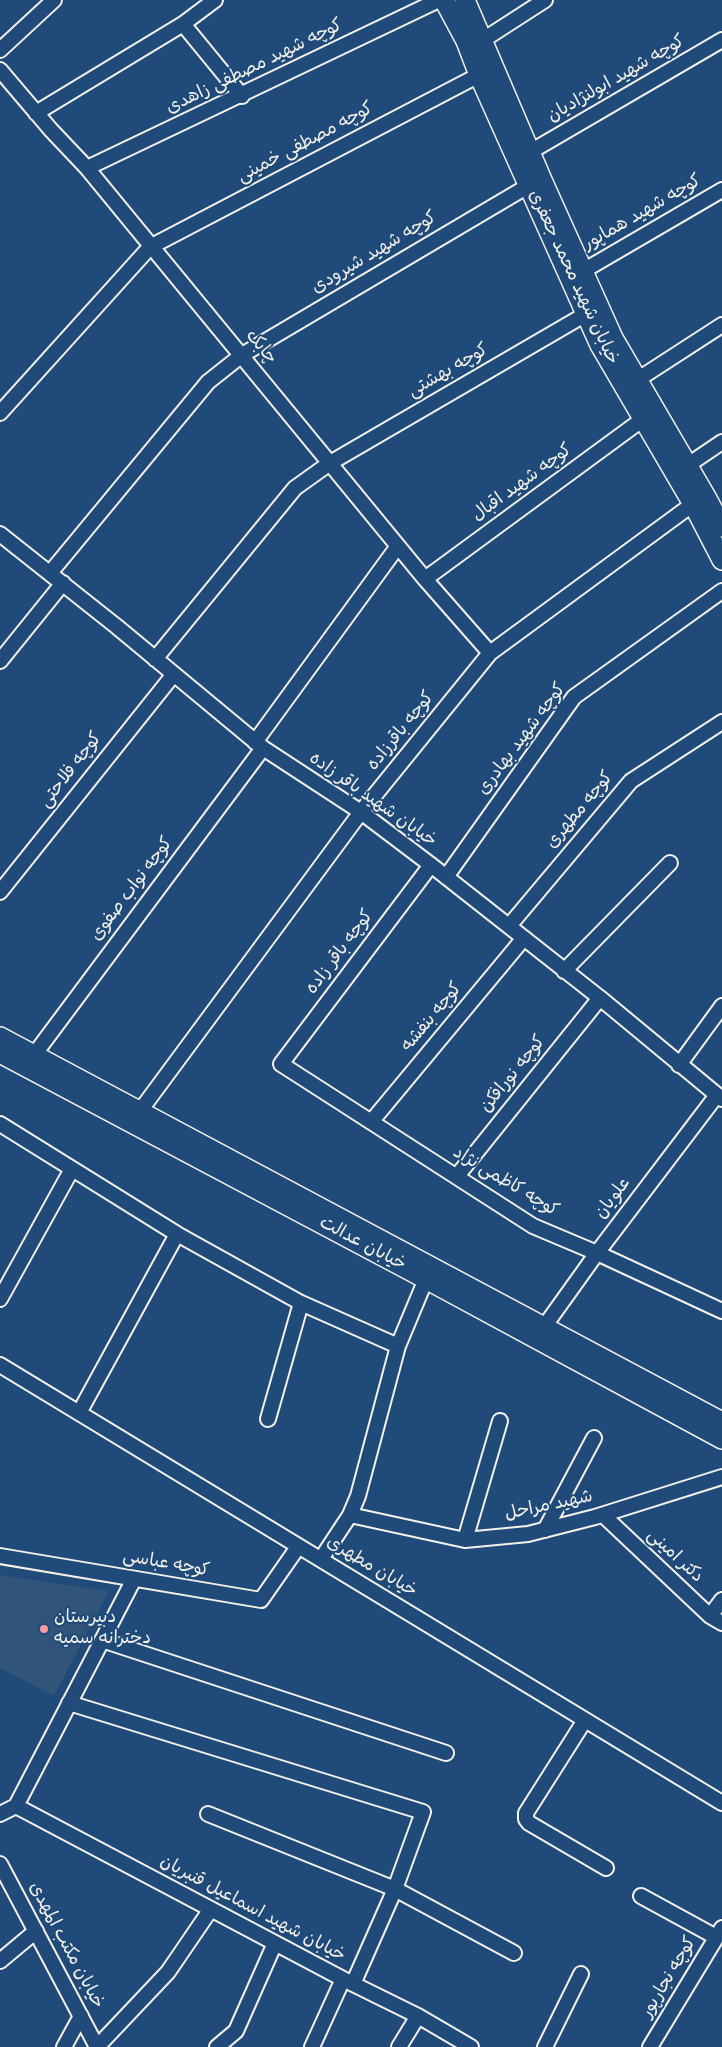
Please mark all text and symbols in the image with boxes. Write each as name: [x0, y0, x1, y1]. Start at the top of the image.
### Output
street label: کوچه شهید مصطفی زاهدی: [163, 16, 347, 120]
street label: کوچه شهید ابولنژادیان: [544, 32, 690, 128]
street label: کوچه مصطفی خمینی: [234, 99, 378, 189]
street label: کوچه شهید هماپور: [580, 171, 706, 257]
street label: خیابان شهید محمد جعفری: [522, 187, 622, 369]
street label: کوچه شهید شیرودی: [308, 208, 442, 300]
street label: چابک: [239, 326, 281, 370]
street label: کوچه بهشتی: [405, 340, 493, 404]
street label: کوچه شهید اقبال: [469, 440, 577, 528]
street label: کوچه شهید بهادری: [474, 680, 572, 800]
street label: کوچه باقرزاده: [364, 688, 440, 776]
street label: کوچه فلاحتی: [36, 729, 108, 813]
street label: خیابان شهید باقر زاده: [304, 749, 440, 853]
street label: کوچه مطهری: [543, 768, 619, 854]
street label: کوچه نواب صفوی: [87, 834, 179, 946]
street label: کوچه باقر زاده: [302, 907, 380, 999]
street label: کوچه بنفشه: [398, 979, 468, 1057]
street label: کوچه نورافکن: [476, 1032, 552, 1118]
street label: کوچه کاظمی نژاد: [448, 1143, 562, 1223]
street label: علویان: [591, 1174, 637, 1224]
street label: خیابان عدالت: [315, 1213, 409, 1277]
street label: شهید مراحل: [503, 1487, 595, 1527]
street label: دکتر امینی: [641, 1526, 707, 1588]
street label: خیابان مطهری: [322, 1533, 420, 1603]
street label: کوچه عباسی: [121, 1547, 211, 1583]
place label: دبیرستان دخترانه سمیه: [54, 1608, 151, 1650]
marker: دبیرستان دخترانه سمیه: [38, 1623, 50, 1635]
street label: خیابان شهید اسماعیل قنبریان: [156, 1852, 348, 1968]
street label: خیابان مکتب المهدی: [22, 1879, 108, 2013]
street label: کوچه نجارپور: [637, 1934, 703, 2022]

